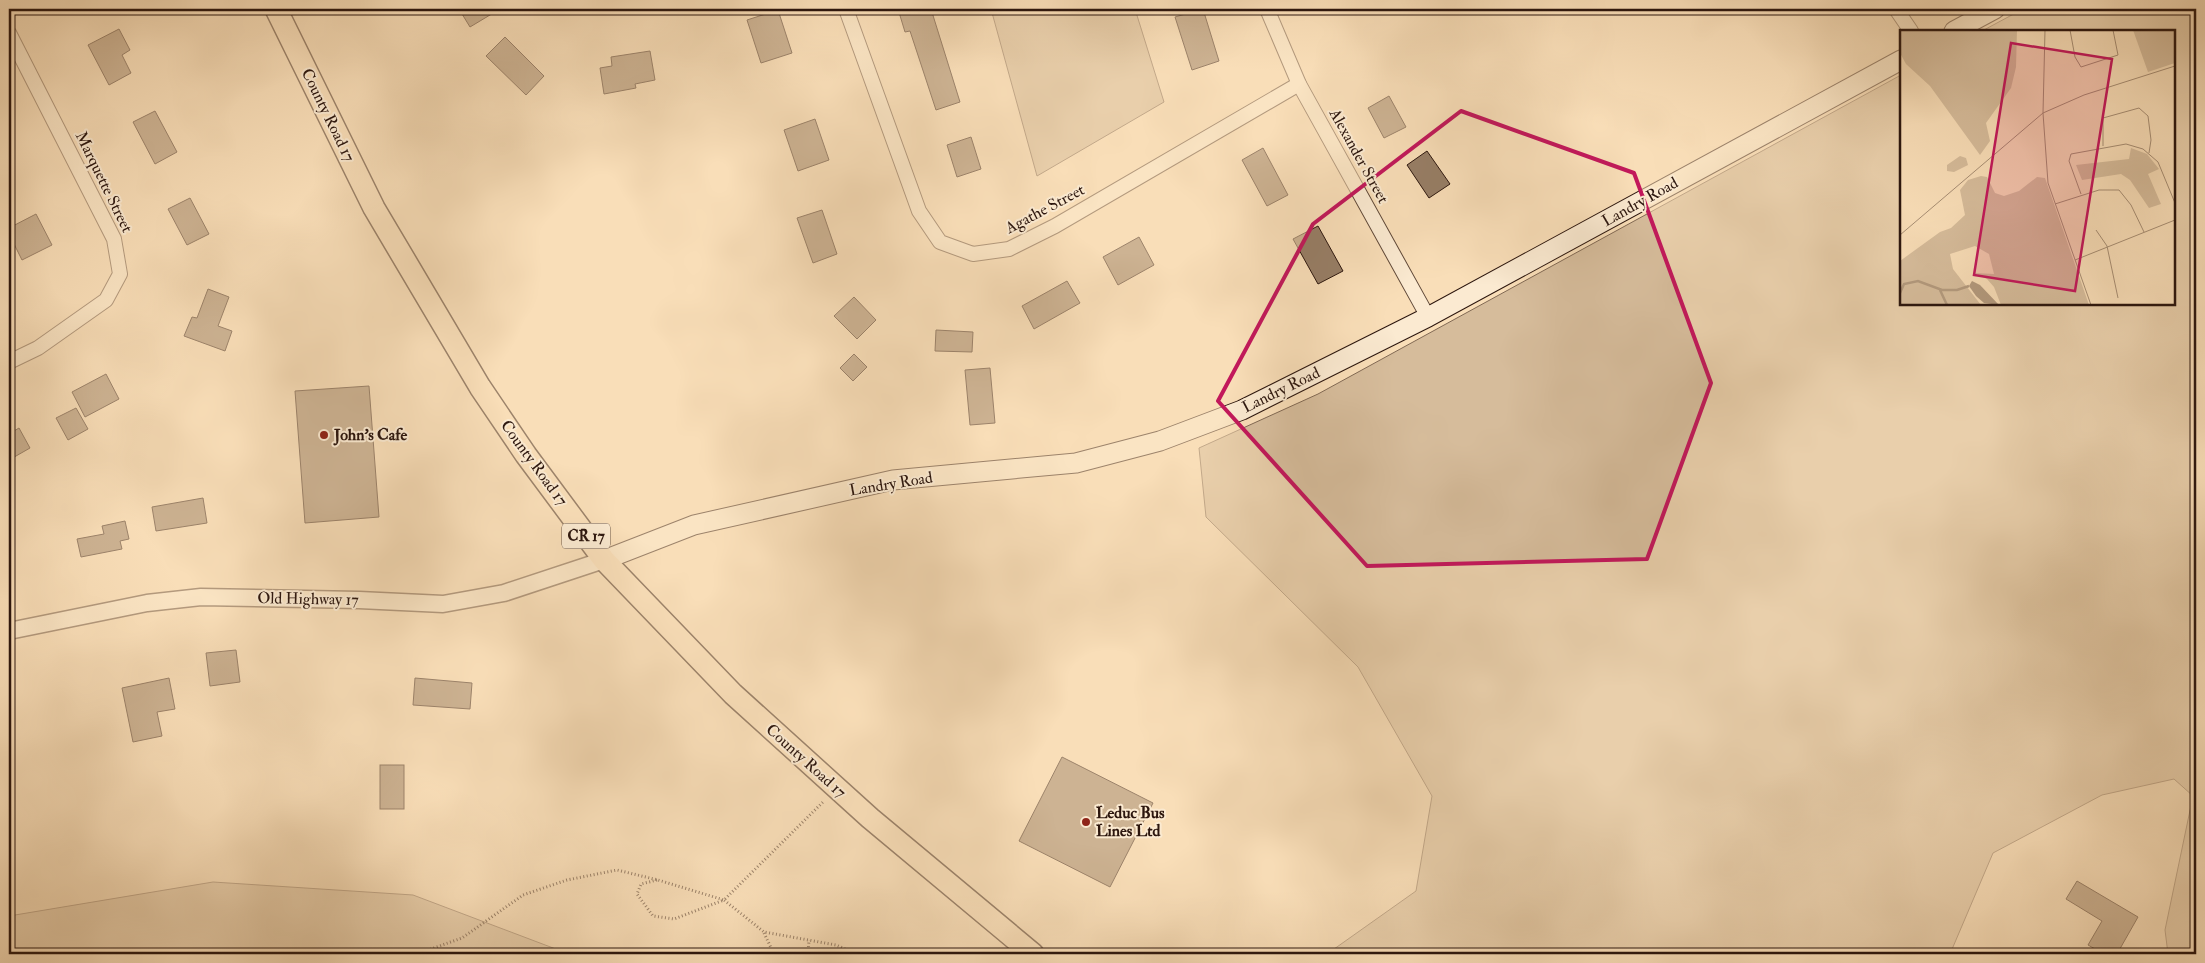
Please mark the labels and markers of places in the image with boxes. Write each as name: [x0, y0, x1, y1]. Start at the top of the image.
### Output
place label: John's Cafe: [333, 425, 407, 446]
marker: John's Cafe: [318, 429, 330, 441]
place label: Leduc Bus Lines Ltd: [1096, 803, 1165, 841]
marker: Leduc Bus Lines Ltd: [1080, 816, 1092, 828]

